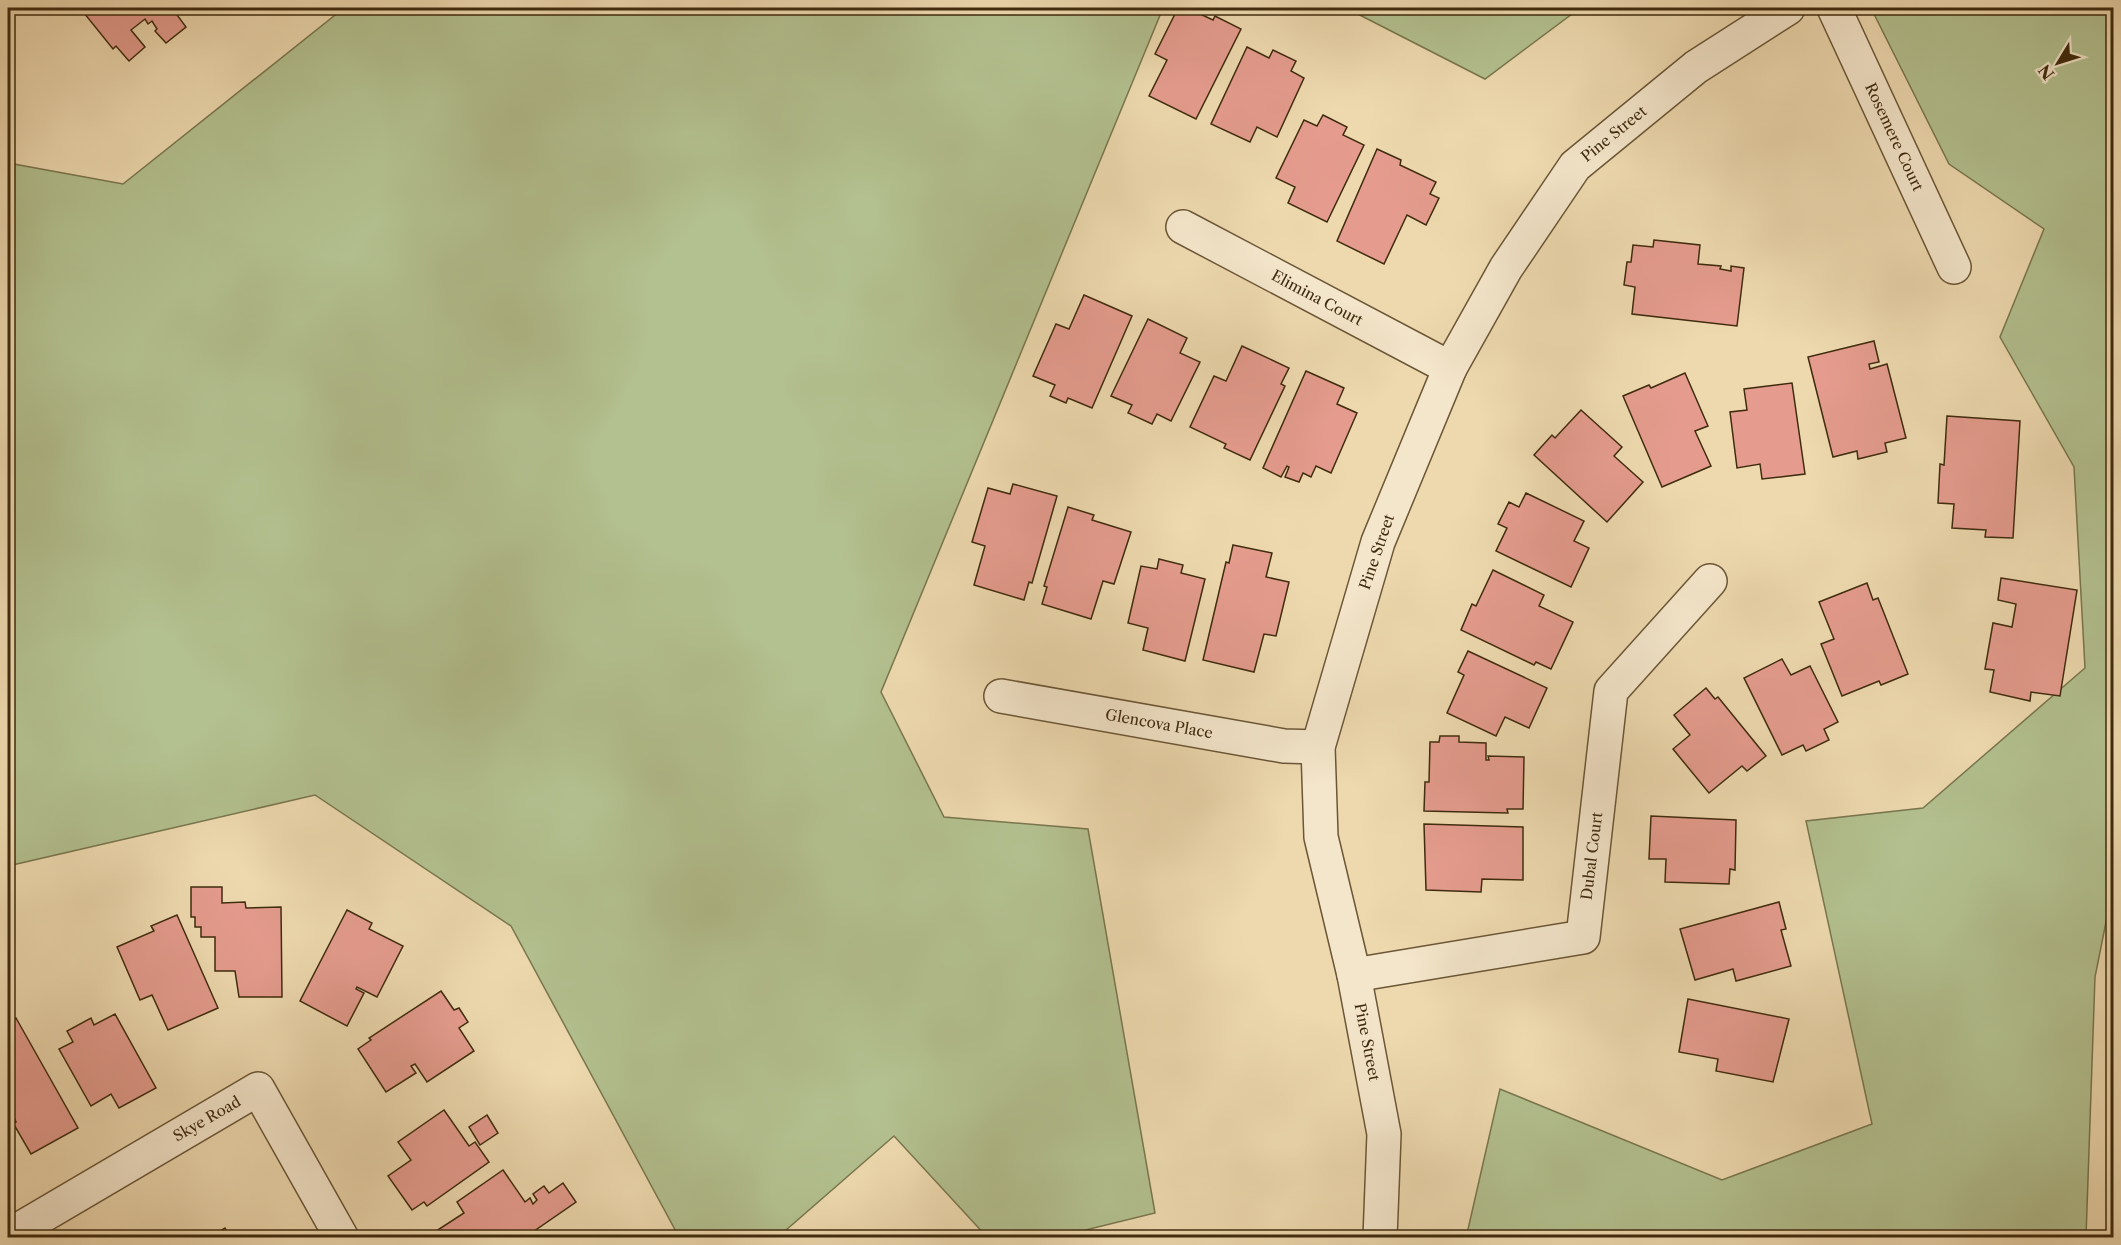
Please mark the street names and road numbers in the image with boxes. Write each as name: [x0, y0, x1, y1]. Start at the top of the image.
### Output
street label: Rosemere Court: [1861, 80, 1928, 195]
street label: Pine Street: [1577, 101, 1651, 166]
street label: Elimina Court: [1268, 266, 1367, 330]
street label: Pine Street: [1355, 511, 1399, 592]
street label: Glencova Place: [1104, 705, 1214, 742]
street label: Dubal Court: [1577, 810, 1606, 901]
street label: Pine Street: [1351, 1001, 1384, 1083]
street label: Skye Road: [170, 1092, 244, 1146]

